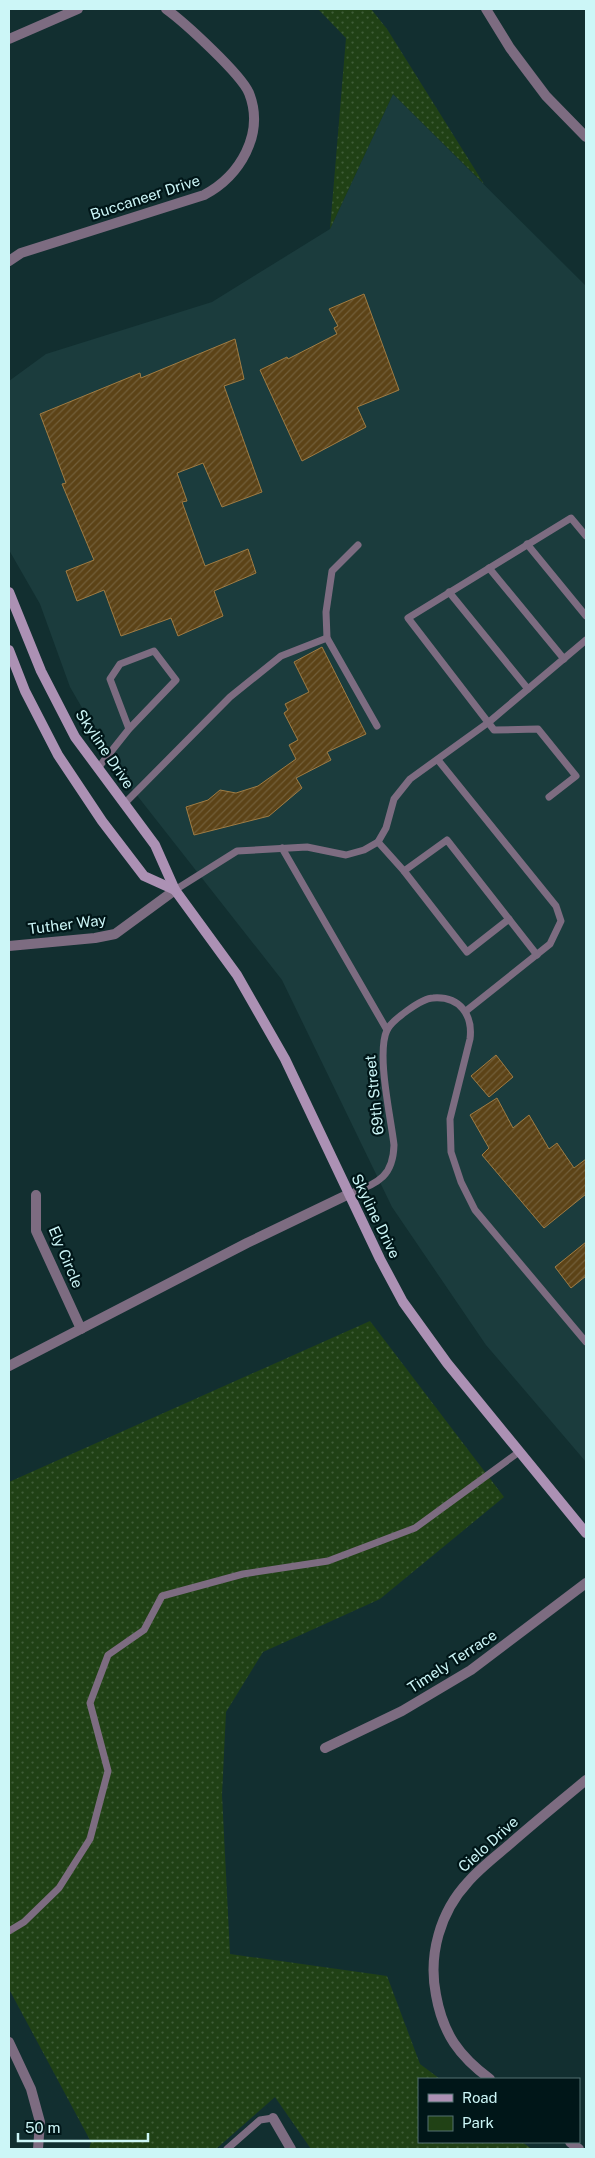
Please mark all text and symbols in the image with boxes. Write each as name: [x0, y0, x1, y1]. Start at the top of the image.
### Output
street label: Buccaneer Drive: [88, 171, 202, 223]
street label: Skyline Drive: [72, 706, 138, 792]
street label: Tuther Way: [27, 911, 107, 937]
street label: 69th Street: [361, 1054, 387, 1136]
street label: Skyline Drive: [348, 1171, 404, 1261]
street label: Ely Circle: [45, 1223, 87, 1291]
street label: Timely Terrace: [404, 1626, 500, 1696]
street label: Cielo Drive: [455, 1813, 521, 1875]
legend: [418, 2078, 580, 2143]
text: Road: [462, 2089, 498, 2106]
scale bar: [18, 2110, 148, 2142]
text: Park: [462, 2114, 494, 2131]
text: 50 m: [25, 2119, 60, 2136]

